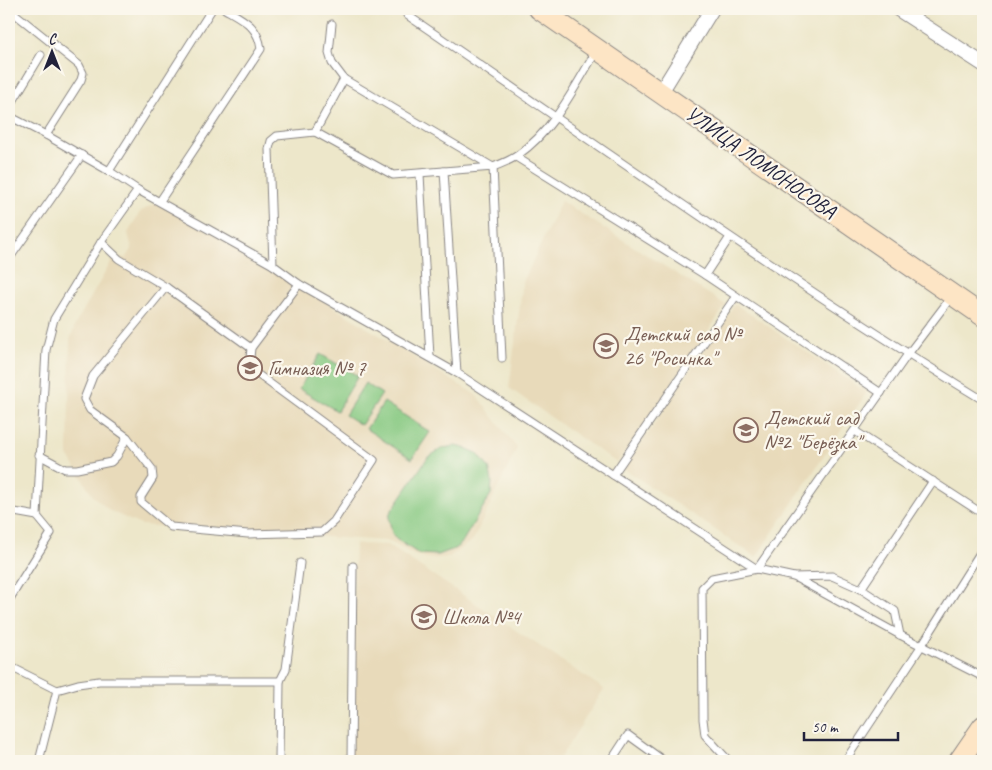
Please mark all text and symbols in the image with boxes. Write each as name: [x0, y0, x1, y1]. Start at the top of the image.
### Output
north arrow: [28, 28, 78, 78]
text: С: [49, 31, 58, 48]
street label: УЛИЦА ЛОМОНОСОВА: [680, 100, 842, 224]
place label: Детский сад № 26 "Росинка": [624, 321, 743, 371]
school or university icon: Детский сад № 26 "Росинка": [593, 333, 619, 359]
school or university icon: Гимназия № 7: [237, 355, 263, 381]
place label: Гимназия № 7: [268, 355, 367, 381]
place label: Детский сад №2 "Берёзка": [764, 405, 865, 456]
school or university icon: Детский сад №2 "Берёзка": [733, 417, 759, 443]
school or university icon: Школа №4: [411, 604, 437, 630]
place label: Школа №4: [442, 604, 523, 630]
scale bar: [804, 710, 898, 742]
text: 50 m: [812, 718, 839, 737]

